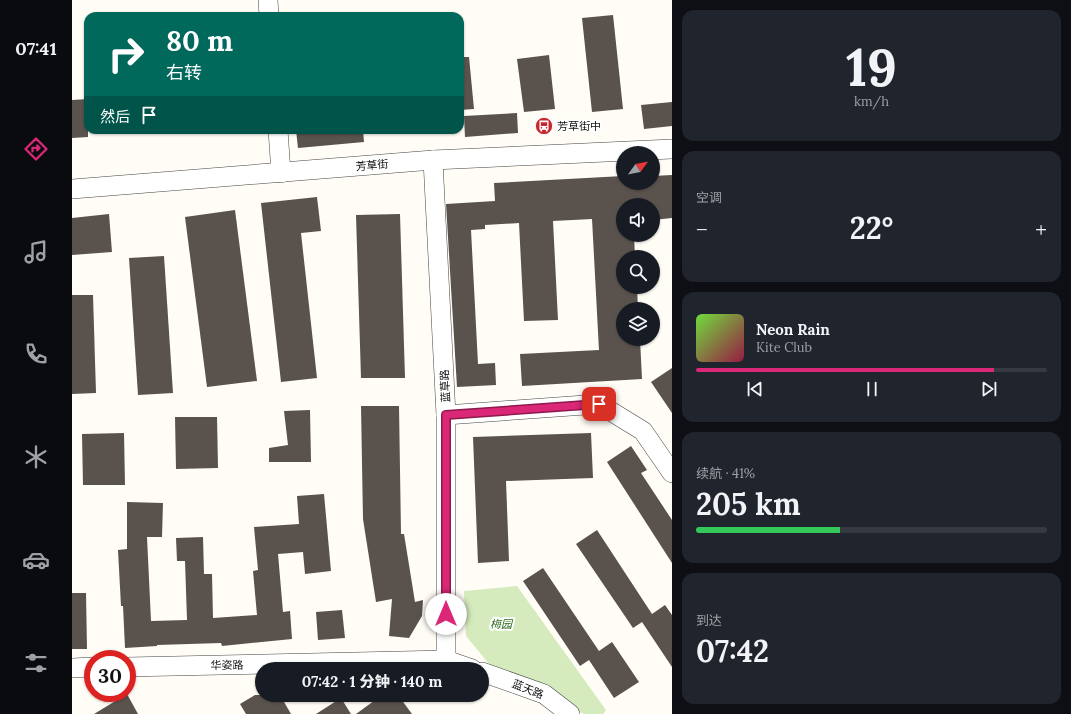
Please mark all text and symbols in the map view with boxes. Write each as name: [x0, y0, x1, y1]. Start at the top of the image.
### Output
text: 80 m: [166, 23, 233, 59]
icon: right: [100, 28, 152, 80]
text: 19: [846, 34, 897, 100]
text: 07:41: [15, 37, 57, 60]
text: 右转: [166, 61, 202, 84]
text: km/h: [854, 93, 889, 110]
icon: arrive: [138, 104, 160, 126]
text: 然后: [100, 107, 130, 126]
bus stop icon: 芳草街中: [534, 116, 554, 136]
place label: 芳草街中: [557, 119, 601, 133]
icon: directions: [22, 135, 50, 163]
north arrow: [616, 146, 660, 190]
map controls: [616, 146, 660, 346]
street label: 芳草街: [355, 157, 389, 173]
text: 空调: [696, 189, 722, 206]
button: sound: [616, 198, 660, 242]
text: 22°: [850, 209, 893, 247]
text: −: [696, 215, 708, 243]
text: +: [1035, 215, 1047, 243]
icon: music: [22, 238, 50, 266]
button: search: [616, 250, 660, 294]
button: layers: [616, 302, 660, 346]
text: Neon Rain: [756, 320, 830, 339]
text: Kite Club: [756, 339, 812, 356]
icon: phone: [22, 340, 50, 368]
street label: 蓝草路: [437, 369, 453, 403]
icon: previous: [744, 378, 766, 400]
icon: pause: [861, 378, 883, 400]
icon: next: [978, 378, 1000, 400]
pin: [582, 387, 616, 421]
icon: arrive: [588, 393, 610, 415]
icon: climate: [22, 443, 50, 471]
text: 续航 · 41%: [696, 465, 755, 482]
text: 205 km: [696, 485, 801, 523]
icon: car: [22, 546, 50, 574]
position arrow: [425, 593, 467, 635]
text: 到达: [696, 612, 722, 629]
park label: 梅园: [490, 617, 514, 631]
text: 07:42: [696, 632, 769, 670]
icon: filters: [22, 649, 50, 677]
speed limit sign: 30: [84, 650, 136, 702]
street label: 华姿路: [210, 658, 244, 672]
text: 07:42 · 1 分钟 · 140 m: [302, 672, 442, 691]
street label: 蓝天路: [510, 676, 546, 702]

